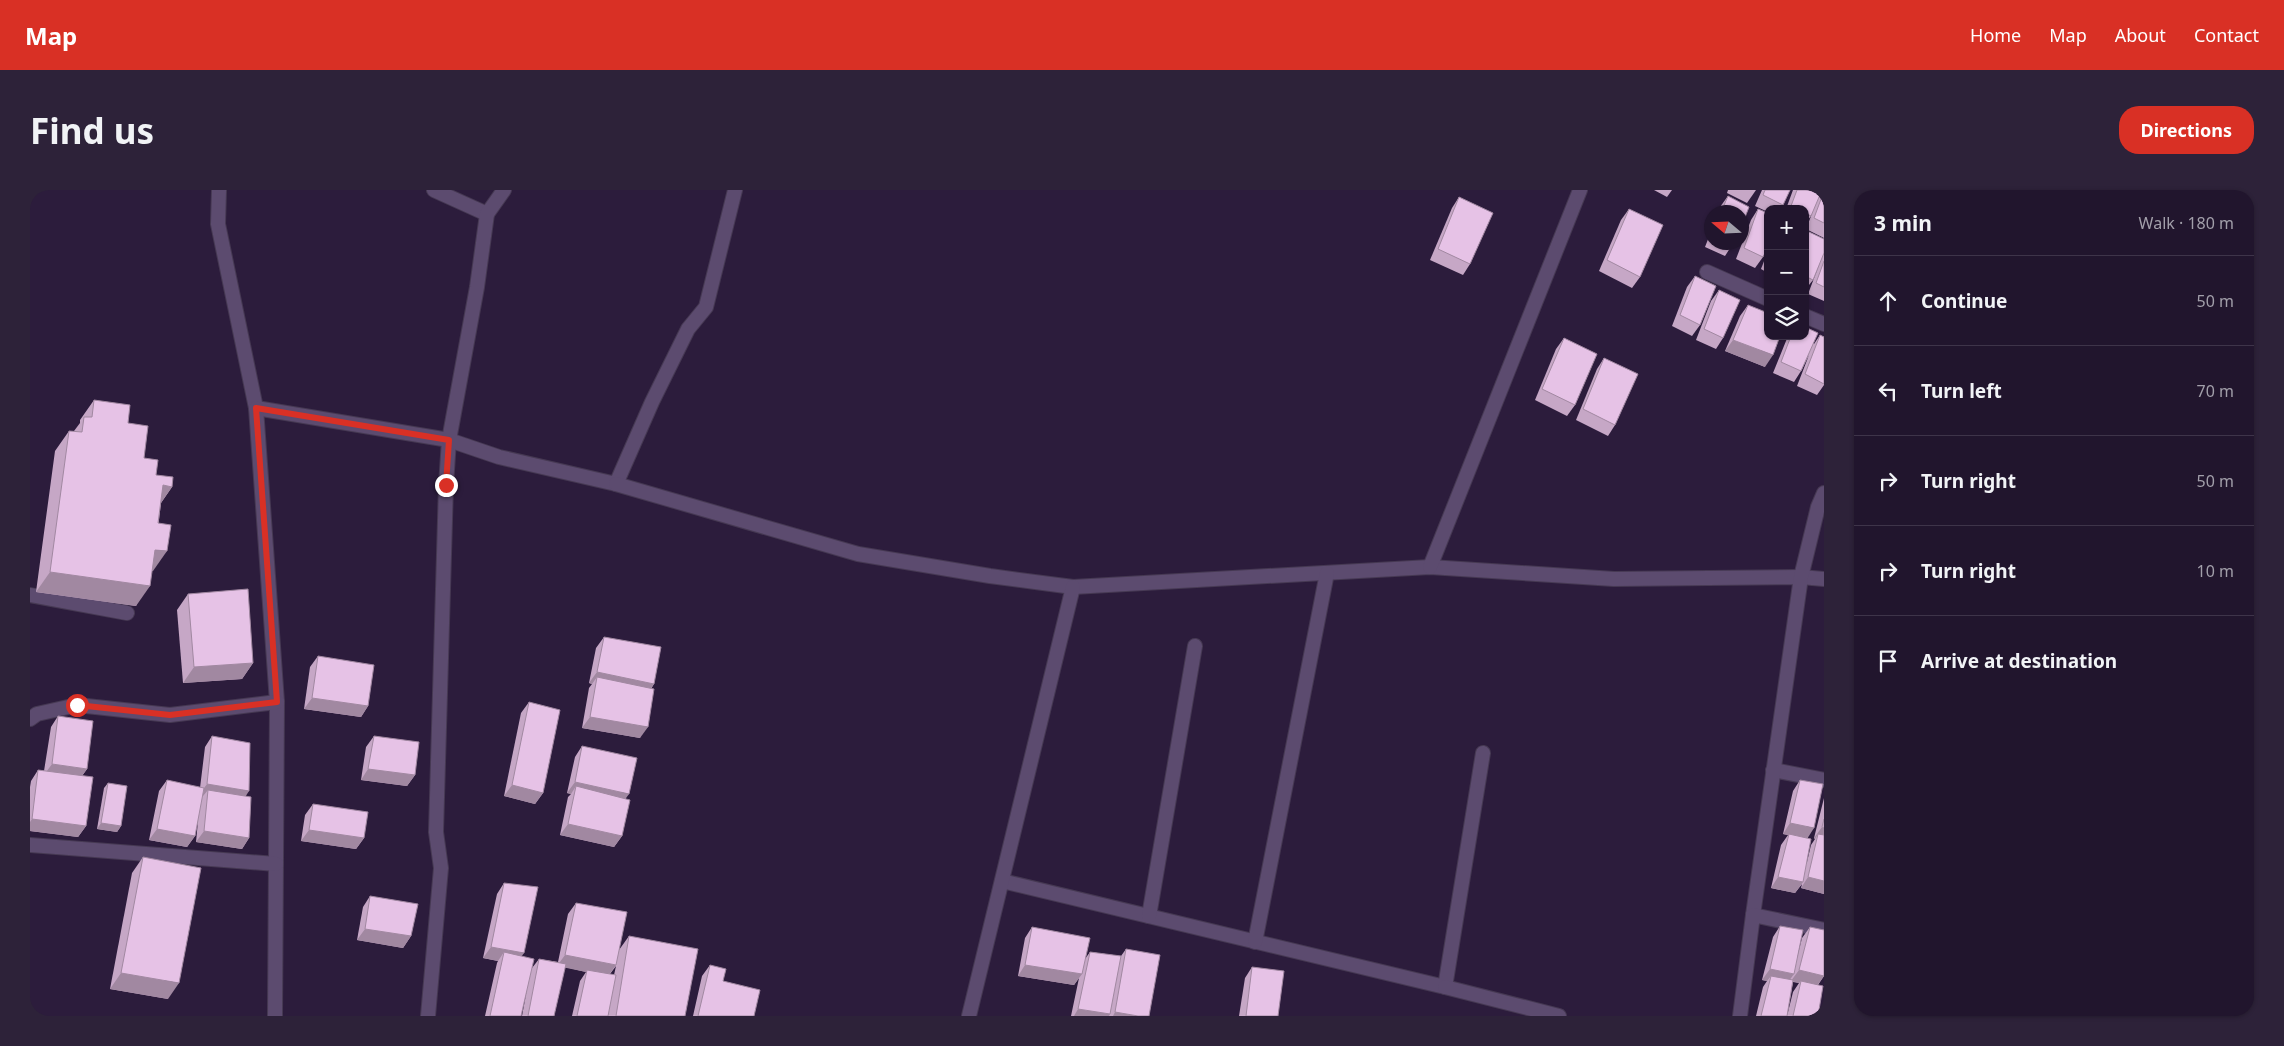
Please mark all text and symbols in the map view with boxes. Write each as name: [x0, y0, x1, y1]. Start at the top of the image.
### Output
text: Map: [25, 19, 77, 52]
text: Home: [1970, 23, 2021, 47]
text: Map: [2049, 23, 2087, 47]
text: About: [2115, 23, 2166, 47]
text: Contact: [2194, 23, 2259, 47]
button: Directions: [2119, 106, 2254, 154]
text: Find us: [30, 107, 154, 154]
north arrow: [1704, 205, 1749, 250]
map controls: [1764, 205, 1809, 340]
button: +: [1764, 205, 1809, 250]
text: 3 min: [1874, 209, 1932, 237]
text: Walk · 180 m: [2139, 212, 2234, 234]
button: −: [1764, 250, 1809, 295]
icon: ahead: [1874, 287, 1902, 315]
text: Continue: [1921, 288, 2007, 314]
text: 50 m: [2197, 290, 2234, 312]
button: layers: [1764, 295, 1809, 340]
icon: left: [1874, 377, 1902, 405]
text: Turn left: [1921, 378, 2002, 404]
text: 70 m: [2197, 380, 2234, 402]
icon: right: [1874, 467, 1902, 495]
text: Turn right: [1921, 468, 2016, 494]
text: 50 m: [2197, 470, 2234, 492]
route end: [435, 474, 458, 497]
icon: right: [1874, 557, 1902, 585]
text: Turn right: [1921, 558, 2016, 584]
text: 10 m: [2197, 560, 2234, 582]
icon: arrive: [1874, 647, 1902, 675]
text: Arrive at destination: [1921, 648, 2117, 674]
route start: [66, 694, 89, 717]

